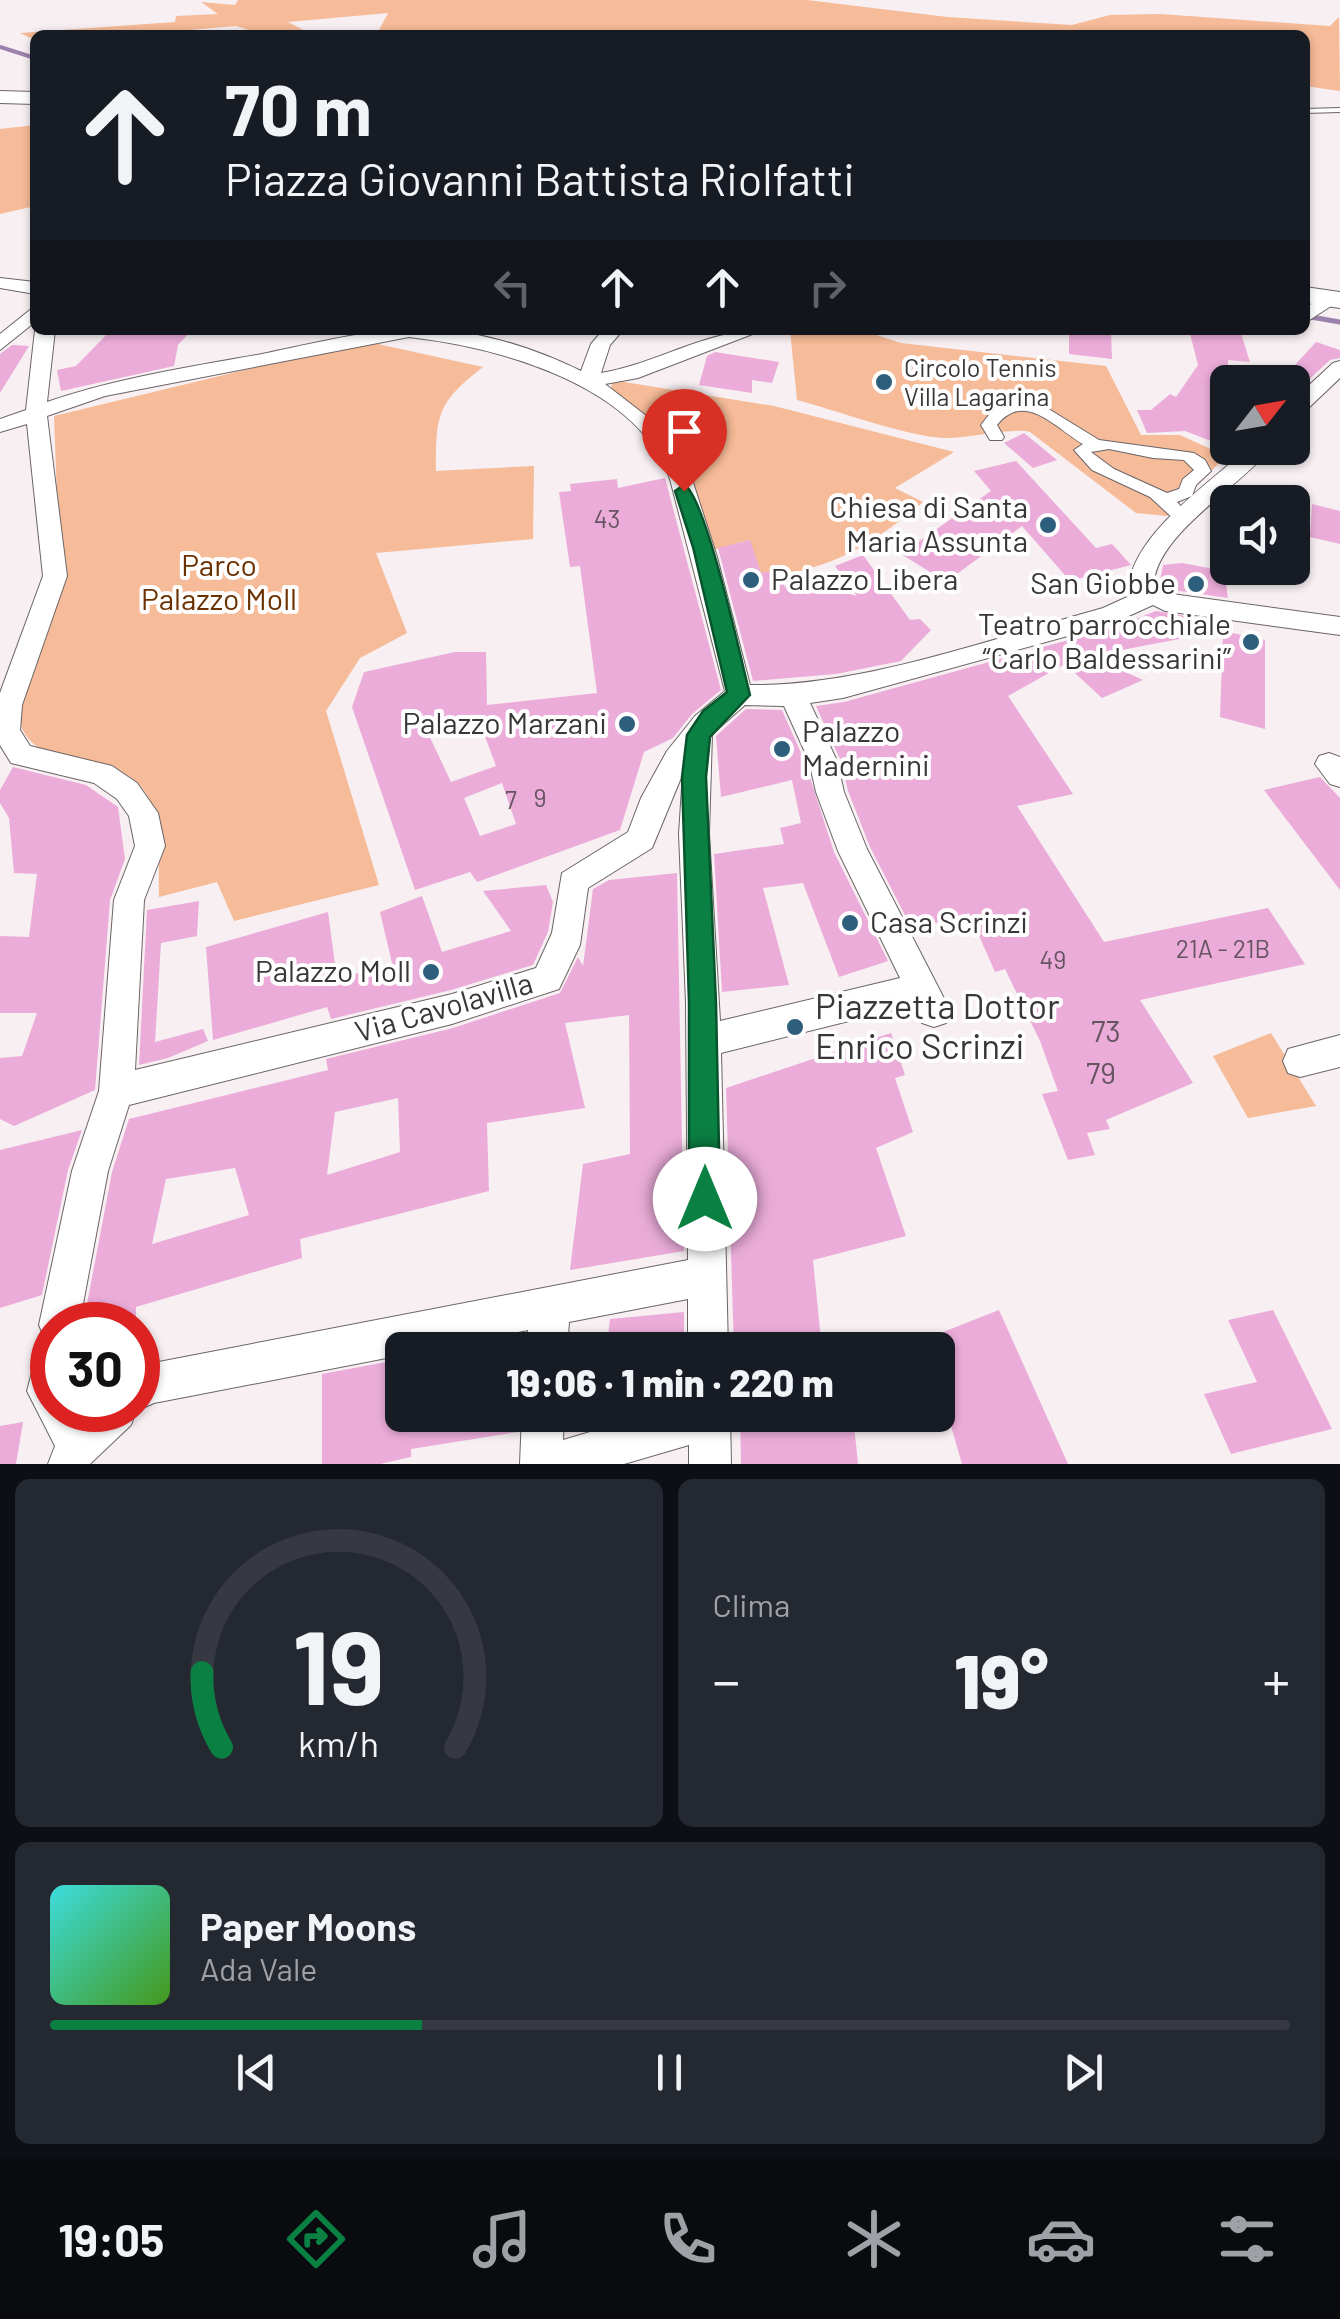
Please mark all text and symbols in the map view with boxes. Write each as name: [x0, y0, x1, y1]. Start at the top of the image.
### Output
text: 70 m: [225, 66, 372, 150]
icon: ahead: [60, 70, 190, 200]
text: Piazza Giovanni Battista Riolfatti: [225, 151, 855, 205]
icon: left: [485, 260, 540, 315]
icon: ahead: [590, 260, 645, 315]
icon: ahead: [695, 260, 750, 315]
icon: right: [800, 260, 855, 315]
place label: Circolo Tennis Villa Lagarina: [904, 352, 1057, 411]
north arrow: [1210, 365, 1310, 465]
map controls: [1210, 365, 1310, 585]
marker: Circolo Tennis Villa Lagarina: [873, 371, 895, 393]
pin: [642, 389, 727, 492]
icon: arrive: [657, 404, 712, 459]
button: sound: [1210, 485, 1310, 585]
place label: Chiesa di Santa Maria Assunta: [829, 488, 1028, 558]
house number: 43: [594, 503, 620, 533]
marker: Chiesa di Santa Maria Assunta: [1037, 514, 1059, 536]
park label: Parco Palazzo Moll: [141, 546, 297, 616]
place label: Palazzo Libera: [771, 560, 958, 596]
place label: San Giobbe: [1030, 564, 1176, 600]
marker: Palazzo Libera: [740, 569, 762, 591]
marker: San Giobbe: [1185, 573, 1207, 595]
place label: Teatro parrocchiale “Carlo Baldessarini”: [978, 605, 1231, 675]
marker: Teatro parrocchiale “Carlo Baldessarini”: [1240, 631, 1262, 653]
place label: Palazzo Marzani: [402, 704, 607, 740]
place label: Palazzo Madernini: [802, 712, 930, 782]
marker: Palazzo Marzani: [616, 713, 638, 735]
marker: Palazzo Madernini: [771, 738, 793, 760]
house number: 9: [533, 782, 547, 812]
house number: 7: [505, 784, 517, 814]
place label: Casa Scrinzi: [870, 903, 1028, 939]
marker: Casa Scrinzi: [839, 912, 861, 934]
house number: 21A - 21B: [1176, 933, 1270, 963]
house number: 49: [1040, 944, 1066, 974]
place label: Palazzo Moll: [255, 952, 411, 988]
marker: Palazzo Moll: [420, 961, 442, 983]
street label: Via Cavolavilla: [351, 964, 536, 1049]
place label: Piazzetta Dottor Enrico Scrinzi: [815, 984, 1060, 1066]
house number: 73: [1091, 1012, 1121, 1048]
marker: Piazzetta Dottor Enrico Scrinzi: [784, 1016, 806, 1038]
house number: 79: [1086, 1054, 1116, 1090]
position arrow: [653, 1147, 757, 1251]
speed limit sign: 30: [30, 1302, 160, 1432]
text: 19:06 · 1 min · 220 m: [506, 1359, 834, 1405]
text: Clima: [713, 1585, 790, 1623]
text: 19: [293, 1601, 385, 1726]
text: 19°: [954, 1634, 1049, 1724]
text: −: [713, 1646, 740, 1712]
text: +: [1262, 1646, 1290, 1712]
text: km/h: [298, 1721, 379, 1764]
text: Paper Moons: [200, 1903, 416, 1949]
text: Ada Vale: [200, 1949, 317, 1987]
icon: previous: [229, 2045, 284, 2100]
icon: pause: [642, 2045, 697, 2100]
icon: next: [1056, 2045, 1111, 2100]
icon: directions: [281, 2204, 351, 2274]
icon: music: [467, 2204, 537, 2274]
icon: phone: [653, 2204, 723, 2274]
icon: climate: [839, 2204, 909, 2274]
icon: car: [1026, 2204, 1096, 2274]
icon: filters: [1212, 2204, 1282, 2274]
text: 19:05: [58, 2212, 164, 2266]

